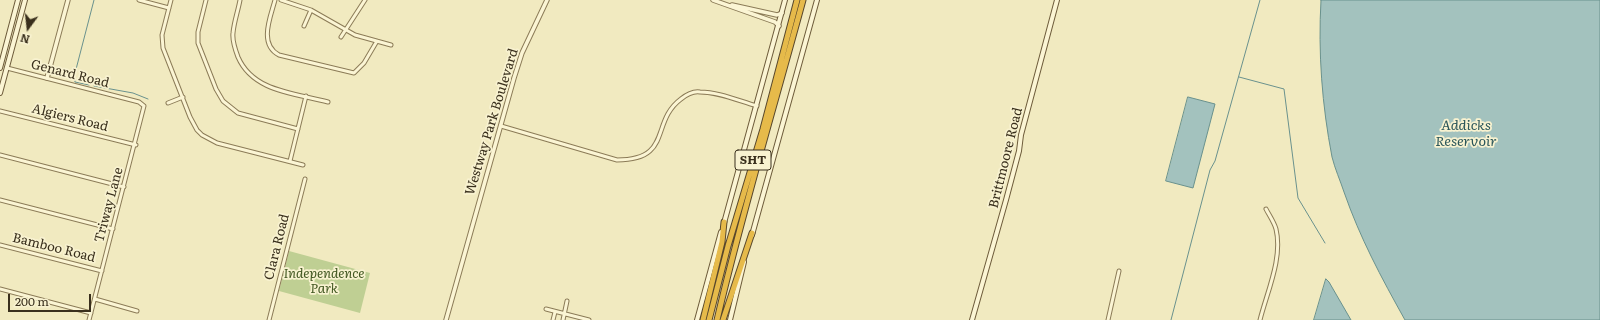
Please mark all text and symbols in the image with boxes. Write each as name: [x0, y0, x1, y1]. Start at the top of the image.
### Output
north arrow: [8, 8, 48, 48]
text: N: [18, 31, 31, 49]
street label: Westway Park Boulevard: [462, 47, 522, 197]
street label: Genard Road: [29, 57, 111, 91]
street label: Algiers Road: [30, 101, 110, 135]
street label: Brittmoore Road: [986, 106, 1026, 210]
water label: Addicks Reservoir: [1435, 118, 1497, 150]
road number: SHT: [735, 150, 771, 170]
street label: Triway Lane: [91, 166, 127, 244]
street label: Clara Road: [261, 212, 293, 282]
street label: Bamboo Road: [11, 230, 97, 266]
park label: Independence Park: [284, 266, 364, 297]
scale bar: [10, 286, 93, 312]
text: 200 m: [15, 292, 49, 310]

